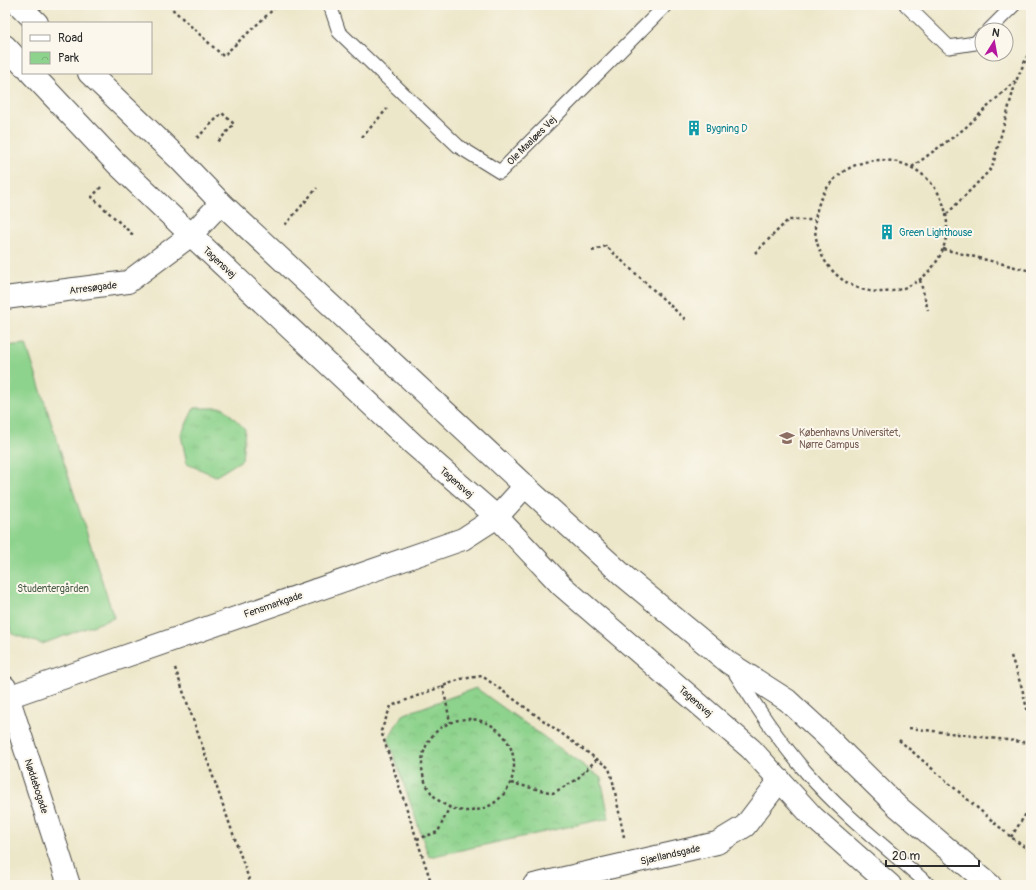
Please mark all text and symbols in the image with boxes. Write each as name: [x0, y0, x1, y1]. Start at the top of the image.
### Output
legend: [22, 22, 152, 74]
north arrow: [974, 22, 1014, 62]
text: N: [991, 26, 1001, 40]
text: Road: [58, 31, 83, 46]
text: Park: [58, 51, 79, 66]
street label: Ole Maaløes Vej: [505, 114, 559, 168]
building icon: Bygning D: [685, 119, 703, 137]
place label: Bygning D: [706, 123, 747, 135]
building icon: Green Lighthouse: [878, 223, 896, 241]
place label: Green Lighthouse: [899, 227, 972, 239]
street label: Tagensvej: [200, 244, 238, 281]
street label: Arresøgade: [69, 279, 118, 297]
place label: Københavns Universitet, Nørre Campus: [799, 427, 901, 451]
school or university icon: Københavns Universitet, Nørre Campus: [778, 429, 796, 447]
street label: Tagensvej: [437, 465, 476, 501]
park label: Studentergården: [17, 582, 89, 595]
street label: Fensmarkgade: [242, 589, 304, 621]
street label: Tagensvej: [676, 684, 715, 720]
street label: Nøddebogade: [22, 757, 51, 815]
street label: Sjællandsgade: [639, 842, 701, 868]
scale bar: [886, 842, 979, 868]
text: 20 m: [892, 849, 921, 864]

